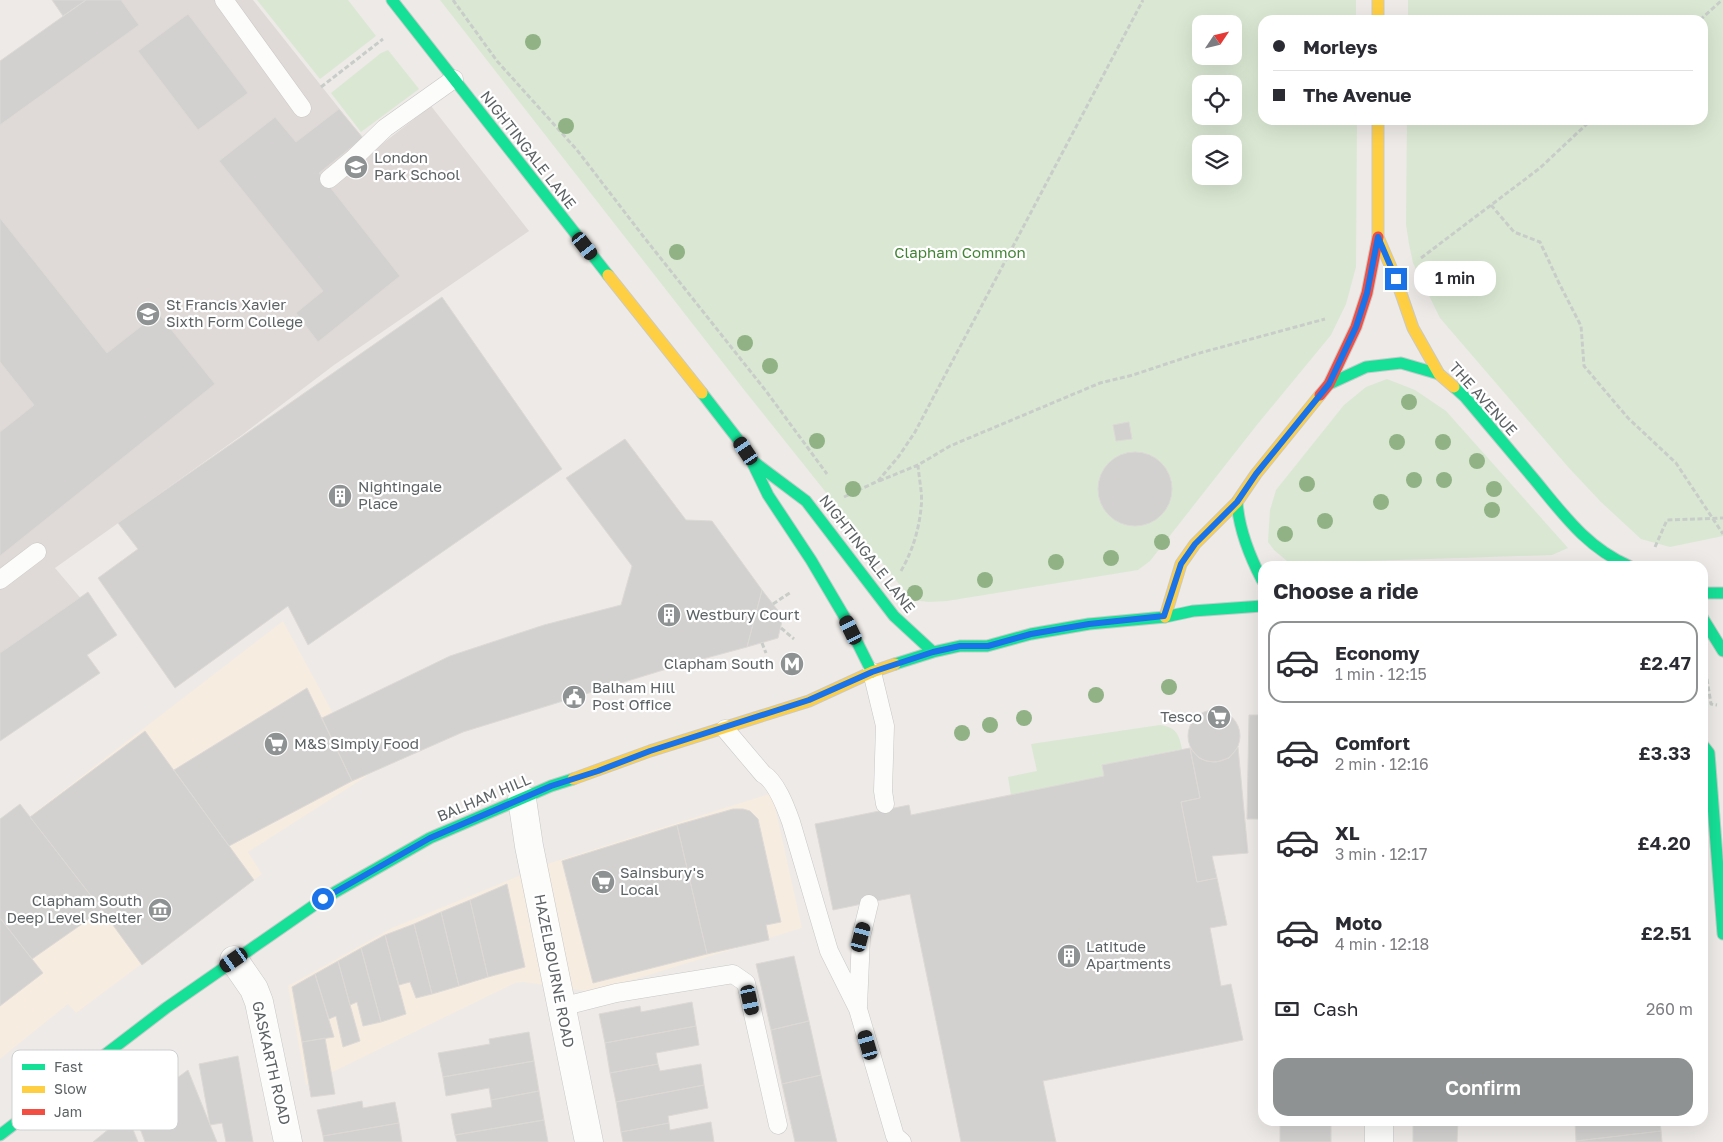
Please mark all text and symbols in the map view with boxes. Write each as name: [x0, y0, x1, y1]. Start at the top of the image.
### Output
north arrow: [1192, 15, 1242, 65]
map controls: [1192, 15, 1242, 185]
text: Morleys: [1303, 35, 1378, 58]
button: locate: [1192, 75, 1242, 125]
text: The Avenue: [1303, 83, 1412, 106]
street label: NIGHTINGALE LANE: [477, 87, 580, 212]
button: layers: [1192, 135, 1242, 185]
place label: London Park School: [374, 148, 460, 183]
school or university icon: London Park School: [343, 154, 369, 180]
car: [569, 230, 600, 262]
park label: Clapham Common: [894, 243, 1026, 261]
callout: 1 min: [1414, 262, 1496, 296]
route end: [1385, 268, 1407, 290]
text: 1 min: [1435, 268, 1475, 288]
place label: St Francis Xavier Sixth Form College: [166, 295, 303, 330]
school or university icon: St Francis Xavier Sixth Form College: [135, 301, 161, 327]
street label: THE AVENUE: [1446, 358, 1522, 439]
car: [731, 434, 760, 468]
place label: Nightingale Place: [358, 477, 442, 512]
building icon: Nightingale Place: [327, 483, 353, 509]
street label: NIGHTINGALE LANE: [816, 491, 919, 616]
text: Choose a ride: [1273, 577, 1419, 604]
building icon: Westbury Court: [656, 602, 682, 628]
place label: Westbury Court: [686, 605, 800, 623]
car: [837, 613, 864, 647]
icon: car: [1275, 640, 1320, 685]
text: Economy: [1335, 641, 1420, 664]
metro station icon: Clapham South: [779, 651, 805, 677]
text: £2.47: [1639, 651, 1691, 674]
place label: Clapham South: [664, 654, 774, 672]
text: 1 min · 12:15: [1335, 664, 1427, 684]
place label: Balham Hill Post Office: [592, 678, 675, 713]
public building icon: Balham Hill Post Office: [561, 684, 587, 710]
supermarket icon: Tesco: [1206, 704, 1232, 730]
place label: Tesco: [1160, 707, 1202, 725]
icon: car: [1275, 730, 1320, 775]
supermarket icon: M&S Simply Food: [263, 731, 289, 757]
text: Comfort: [1335, 731, 1410, 754]
place label: M&S Simply Food: [294, 734, 419, 752]
text: £3.33: [1638, 741, 1691, 764]
text: 2 min · 12:16: [1335, 754, 1429, 774]
street label: BALHAM HILL: [434, 769, 533, 825]
icon: car: [1275, 820, 1320, 865]
text: XL: [1335, 821, 1360, 844]
text: £4.20: [1637, 831, 1691, 854]
text: 3 min · 12:17: [1335, 844, 1428, 864]
place label: Sainsbury's Local: [620, 863, 704, 898]
supermarket icon: Sainsbury's Local: [590, 869, 616, 895]
route start: [312, 888, 334, 910]
place label: Clapham South Deep Level Shelter: [6, 891, 142, 926]
street label: HAZELBOURNE ROAD: [531, 892, 579, 1049]
museum icon: Clapham South Deep Level Shelter: [147, 897, 173, 923]
icon: car: [1275, 910, 1320, 955]
text: Moto: [1335, 911, 1382, 934]
car: [849, 921, 872, 953]
text: £2.51: [1640, 921, 1691, 944]
text: 4 min · 12:18: [1335, 934, 1429, 954]
place label: Latitude Apartments: [1086, 937, 1171, 972]
building icon: Latitude Apartments: [1056, 943, 1082, 969]
car: [217, 945, 250, 975]
car: [739, 984, 760, 1016]
icon: cash: [1273, 995, 1301, 1023]
text: Cash: [1313, 997, 1358, 1020]
street label: GASKARTH ROAD: [249, 999, 295, 1126]
text: 260 m: [1646, 999, 1693, 1019]
car: [856, 1029, 879, 1061]
legend: [12, 1050, 178, 1130]
text: Fast: [54, 1058, 83, 1075]
button: Confirm: [1273, 1058, 1693, 1116]
text: Slow: [54, 1080, 87, 1097]
text: Jam: [54, 1103, 82, 1120]

